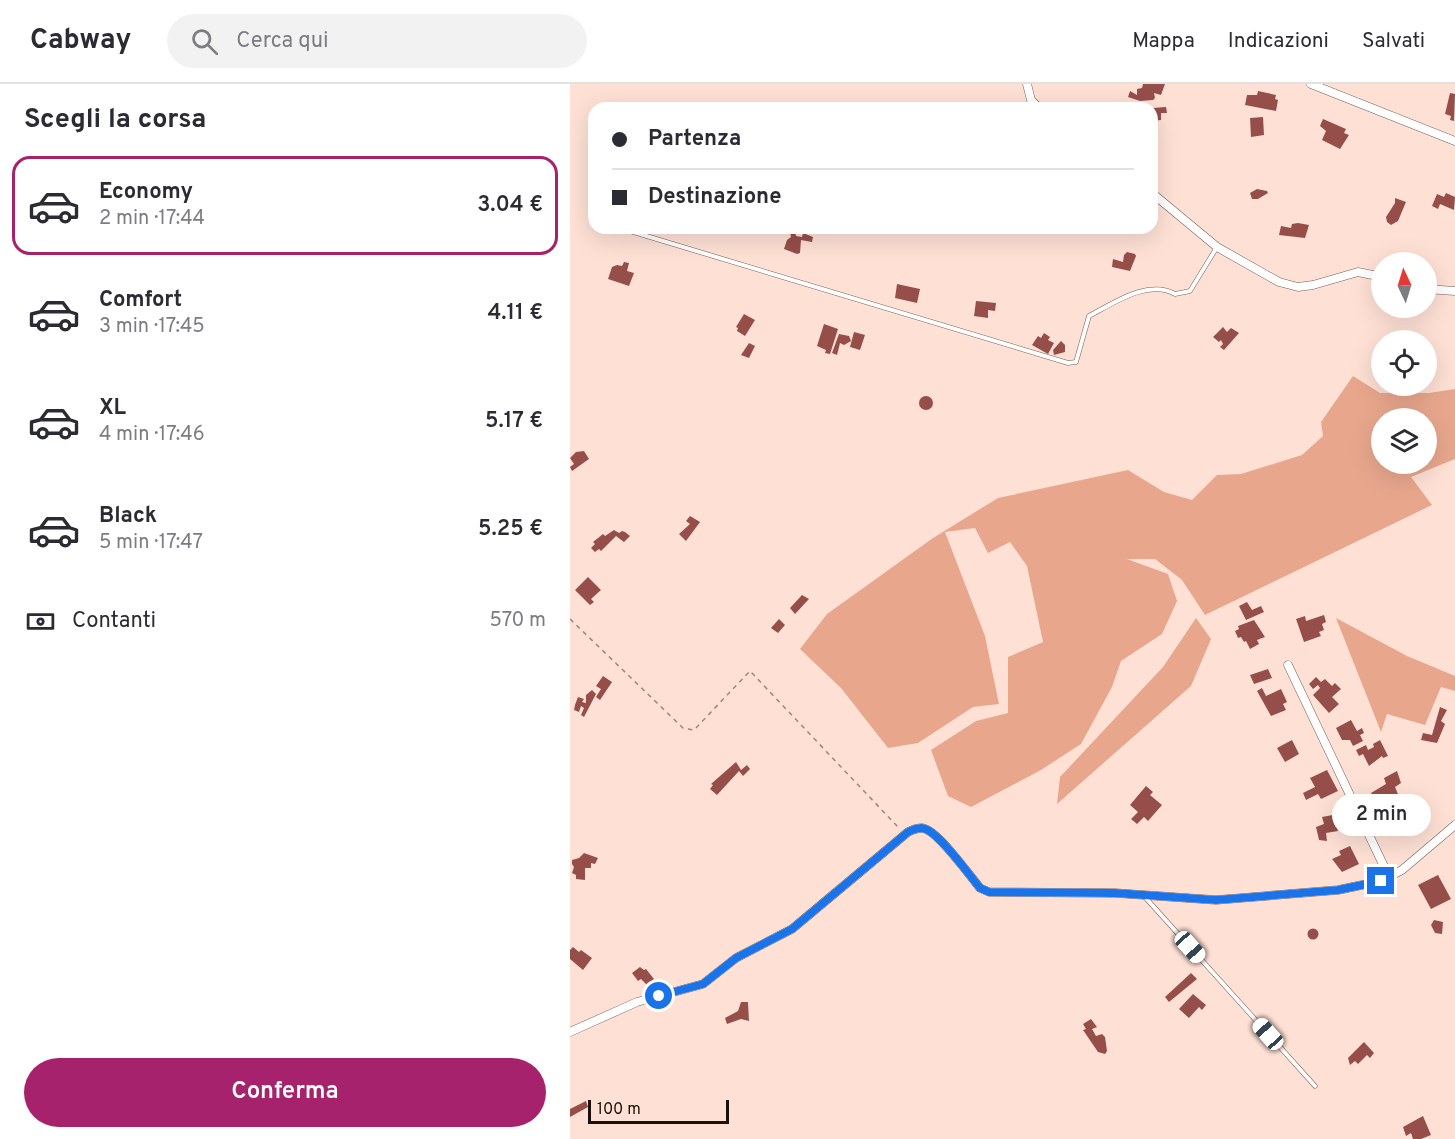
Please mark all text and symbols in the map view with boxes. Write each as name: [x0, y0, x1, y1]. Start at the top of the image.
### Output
search box: [167, 14, 587, 68]
text: Cabway: [30, 23, 131, 59]
icon: search: [188, 25, 221, 58]
text: Cerca qui: [236, 28, 329, 55]
text: Mappa: [1132, 28, 1195, 55]
text: Indicazioni: [1228, 28, 1329, 55]
text: Salvati: [1362, 28, 1425, 55]
text: Scegli la corsa: [24, 103, 206, 137]
text: Partenza: [648, 126, 741, 153]
icon: car: [27, 179, 81, 233]
text: Economy: [99, 179, 193, 206]
text: Destinazione: [648, 184, 781, 211]
text: 3.04 €: [477, 192, 543, 219]
text: 2 min · 17:44: [99, 206, 205, 232]
north arrow: [1371, 252, 1437, 318]
map controls: [1371, 252, 1437, 474]
icon: car: [27, 287, 81, 341]
text: Comfort: [99, 287, 182, 314]
text: 4.11 €: [487, 300, 543, 327]
text: 3 min · 17:45: [99, 314, 205, 340]
button: locate: [1371, 330, 1437, 396]
icon: car: [27, 395, 81, 449]
text: XL: [99, 395, 126, 422]
text: 5.17 €: [485, 408, 543, 435]
button: layers: [1371, 408, 1437, 474]
text: 4 min · 17:46: [99, 422, 205, 448]
icon: car: [27, 503, 81, 557]
text: Black: [99, 503, 157, 530]
text: 5.25 €: [478, 516, 543, 543]
text: 5 min · 17:47: [99, 530, 203, 556]
icon: cash: [24, 605, 57, 638]
text: Contanti: [72, 608, 156, 635]
text: 570 m: [489, 608, 546, 634]
callout: 2 min: [1332, 794, 1430, 836]
text: 2 min: [1356, 802, 1407, 828]
route end: [1367, 867, 1394, 894]
car: [1171, 928, 1209, 966]
route start: [645, 982, 672, 1009]
car: [1249, 1015, 1287, 1053]
button: Conferma: [24, 1058, 546, 1127]
scale bar: [588, 1097, 729, 1124]
text: 100 m: [597, 1100, 641, 1120]

